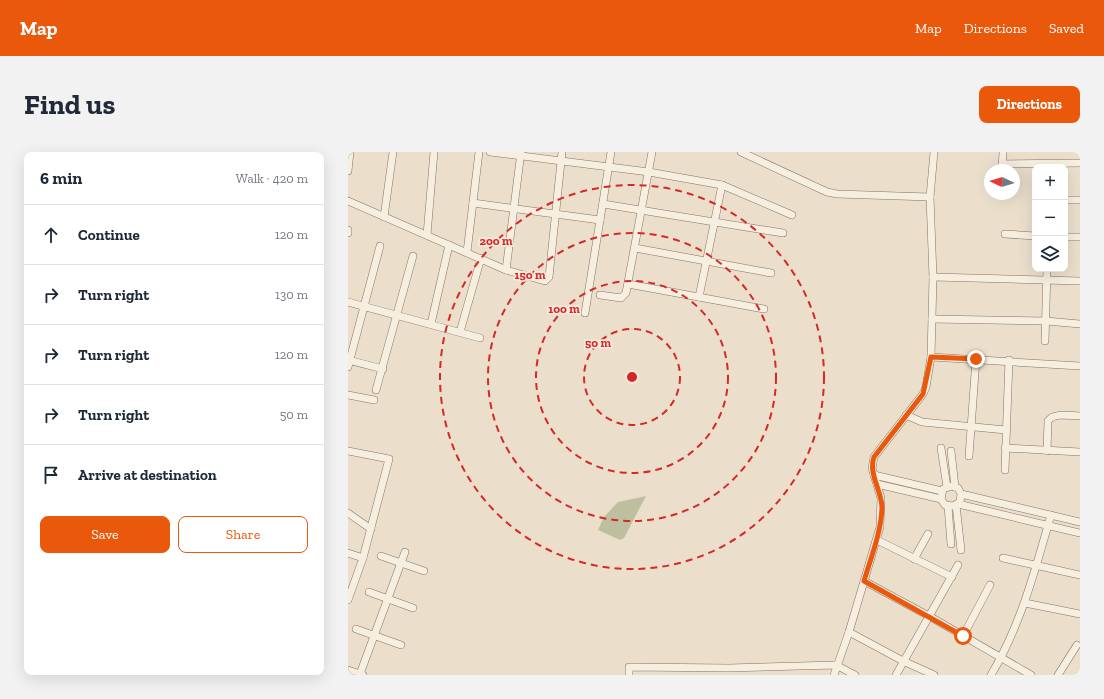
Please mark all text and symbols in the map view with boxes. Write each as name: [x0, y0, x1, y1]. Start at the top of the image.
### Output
text: Map: [20, 17, 57, 40]
text: Map: [915, 20, 942, 37]
text: Directions: [964, 20, 1027, 37]
text: Saved: [1049, 20, 1084, 37]
button: Directions: [979, 86, 1080, 123]
text: Find us: [24, 88, 115, 121]
north arrow: [984, 164, 1020, 200]
map controls: [1032, 164, 1068, 272]
button: +: [1032, 164, 1068, 200]
text: 6 min: [40, 168, 82, 188]
text: Walk · 420 m: [236, 171, 308, 186]
button: −: [1032, 200, 1068, 236]
icon: ahead: [40, 224, 62, 246]
text: Continue: [78, 226, 140, 244]
text: 120 m: [275, 227, 308, 242]
text: 200 m: [479, 234, 513, 248]
button: layers: [1032, 236, 1068, 272]
text: 150 m: [515, 268, 546, 282]
icon: right: [40, 284, 62, 306]
text: Turn right: [78, 286, 149, 304]
text: 130 m: [275, 287, 308, 302]
text: 100 m: [548, 302, 580, 316]
text: 50 m: [585, 336, 611, 350]
icon: right: [40, 344, 62, 366]
text: Turn right: [78, 346, 149, 364]
text: 120 m: [275, 347, 308, 362]
route end: [967, 350, 985, 368]
centre of rings: [625, 370, 639, 384]
icon: right: [40, 404, 62, 426]
text: Turn right: [78, 406, 149, 424]
text: 50 m: [280, 407, 308, 422]
icon: arrive: [40, 464, 62, 486]
text: Arrive at destination: [78, 466, 217, 484]
button: Save: [40, 516, 170, 553]
button: Share: [178, 516, 308, 553]
route start: [954, 627, 972, 645]

